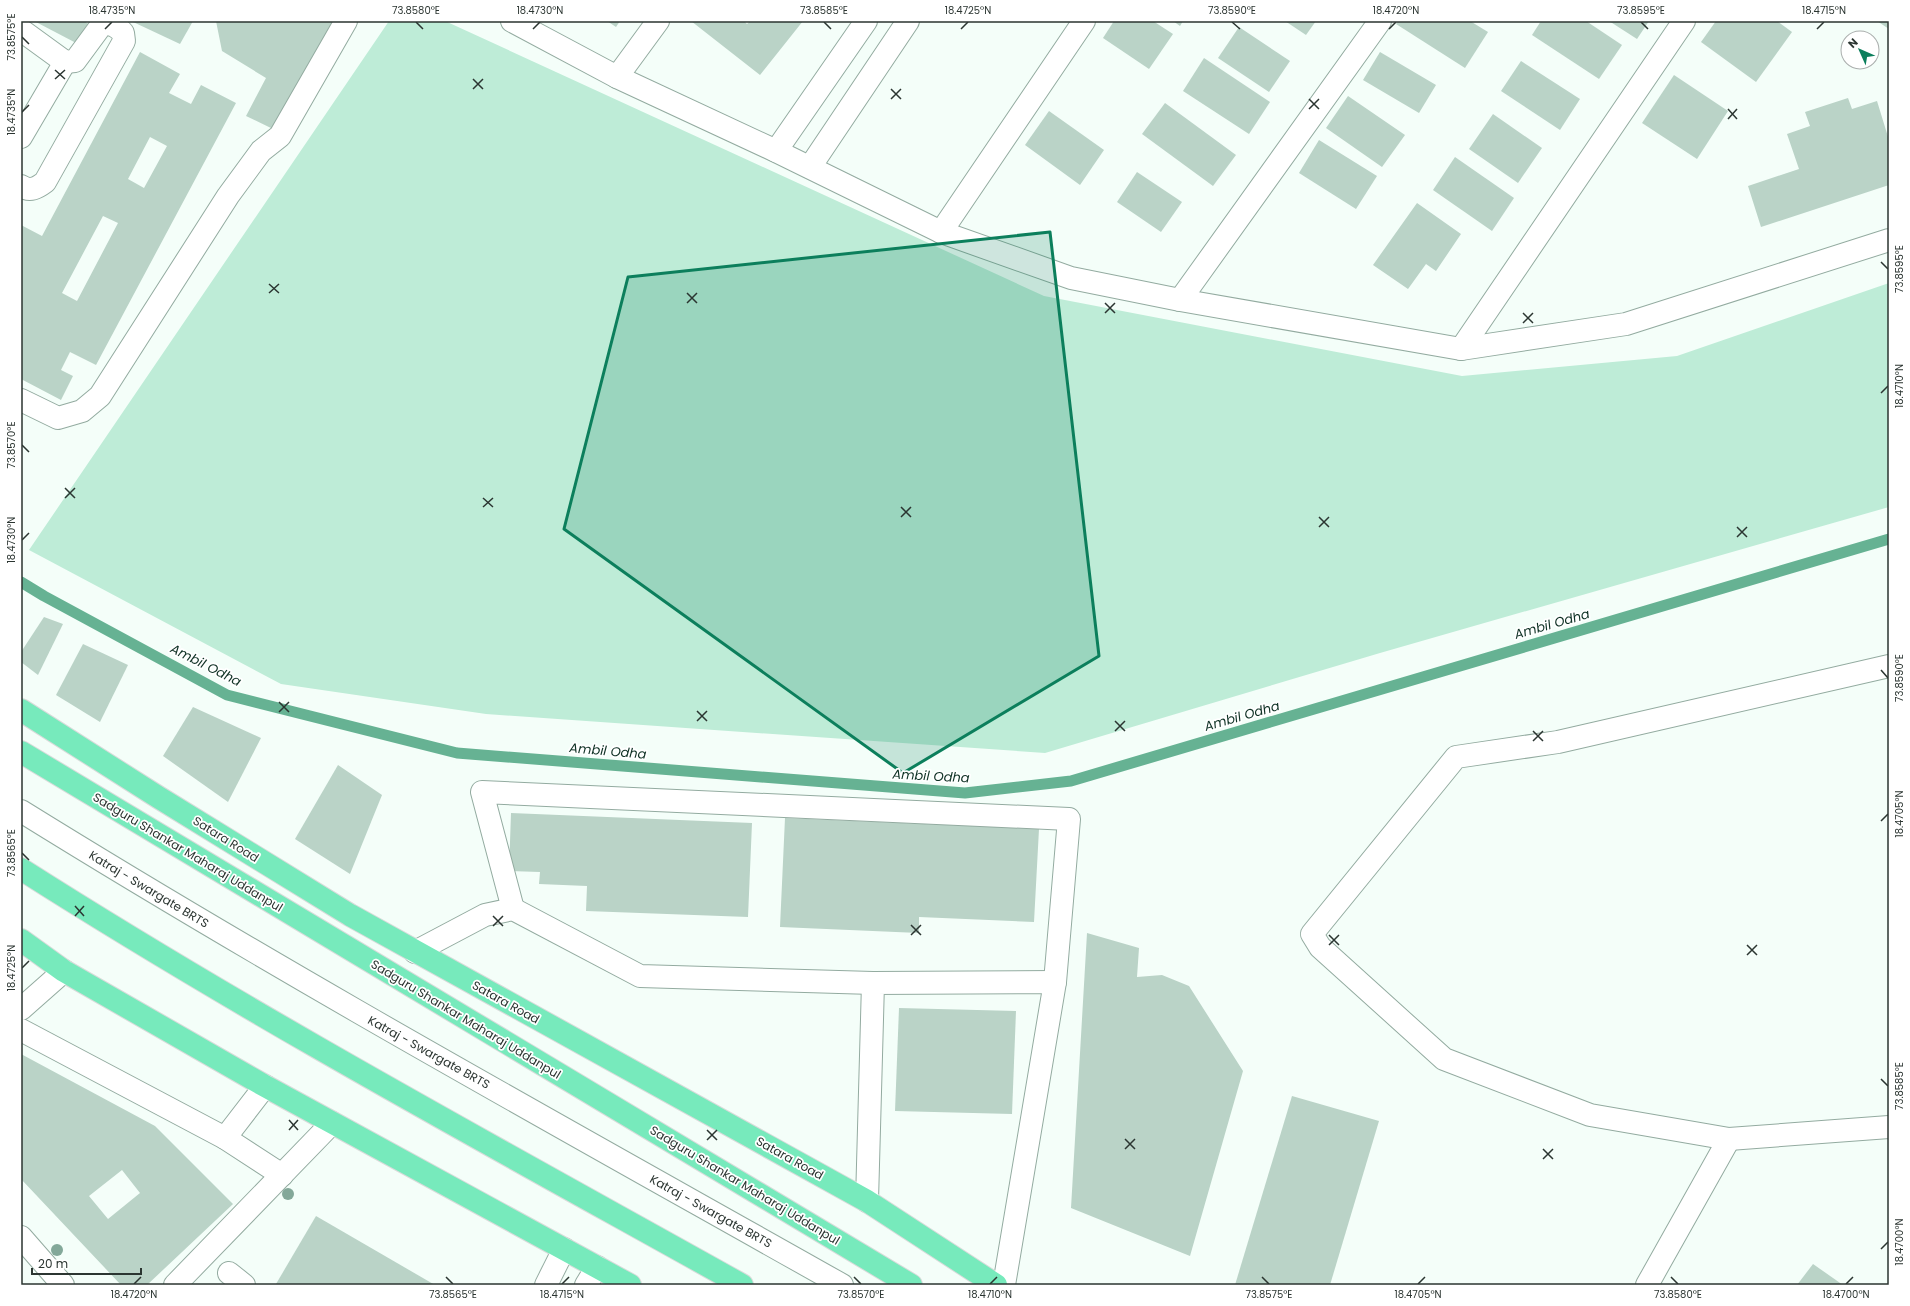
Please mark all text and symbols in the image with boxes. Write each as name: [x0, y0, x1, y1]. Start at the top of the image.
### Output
text: 18.4735°N: [89, 3, 135, 18]
text: 73.8580°E: [392, 3, 440, 18]
text: 18.4730°N: [517, 3, 563, 18]
text: 73.8585°E: [800, 3, 848, 18]
text: 18.4725°N: [945, 3, 991, 18]
text: 73.8590°E: [1208, 3, 1256, 18]
text: 18.4720°N: [1373, 3, 1419, 18]
text: 73.8595°E: [1617, 3, 1665, 18]
text: 18.4715°N: [1802, 3, 1846, 18]
text: 73.8575°E: [4, 13, 19, 61]
north arrow: [1840, 30, 1880, 70]
text: N: [1844, 34, 1862, 52]
text: 18.4735°N: [4, 89, 19, 135]
text: 73.8595°E: [1892, 245, 1907, 293]
text: 18.4710°N: [1892, 364, 1907, 408]
text: 73.8570°E: [4, 421, 19, 469]
text: 18.4730°N: [4, 517, 19, 563]
water label: Ambil Odha: [1511, 604, 1592, 644]
water label: Ambil Odha: [166, 639, 245, 691]
text: 73.8590°E: [1892, 654, 1907, 702]
water label: Ambil Odha: [1201, 696, 1282, 736]
water label: Ambil Odha: [568, 738, 648, 764]
water label: Ambil Odha: [891, 764, 970, 788]
street label: Sadguru Shankar Maharaj Uddanpul: [90, 788, 286, 916]
text: 18.4705°N: [1892, 790, 1907, 838]
street label: Satara Road: [190, 812, 262, 866]
text: 73.8565°E: [4, 829, 19, 877]
street label: Katraj - Swargate BRTS: [86, 846, 212, 932]
text: 18.4725°N: [4, 945, 19, 991]
street label: Sadguru Shankar Maharaj Uddanpul: [368, 955, 564, 1083]
street label: Satara Road: [469, 976, 543, 1028]
street label: Katraj - Swargate BRTS: [365, 1011, 493, 1093]
text: 73.8585°E: [1892, 1062, 1907, 1110]
street label: Sadguru Shankar Maharaj Uddanpul: [647, 1121, 843, 1249]
street label: Satara Road: [753, 1132, 827, 1184]
street label: Katraj - Swargate BRTS: [647, 1170, 775, 1252]
text: 18.4700°N: [1892, 1218, 1907, 1266]
scale bar: [32, 1250, 141, 1276]
text: 20 m: [38, 1255, 68, 1272]
text: 18.4720°N: [111, 1287, 157, 1302]
text: 73.8565°E: [429, 1287, 477, 1302]
text: 18.4715°N: [540, 1287, 584, 1302]
text: 73.8570°E: [837, 1287, 885, 1302]
text: 18.4710°N: [968, 1287, 1012, 1302]
text: 73.8575°E: [1245, 1287, 1293, 1302]
text: 18.4705°N: [1394, 1287, 1442, 1302]
text: 73.8580°E: [1654, 1287, 1702, 1302]
text: 18.4700°N: [1822, 1287, 1870, 1302]

